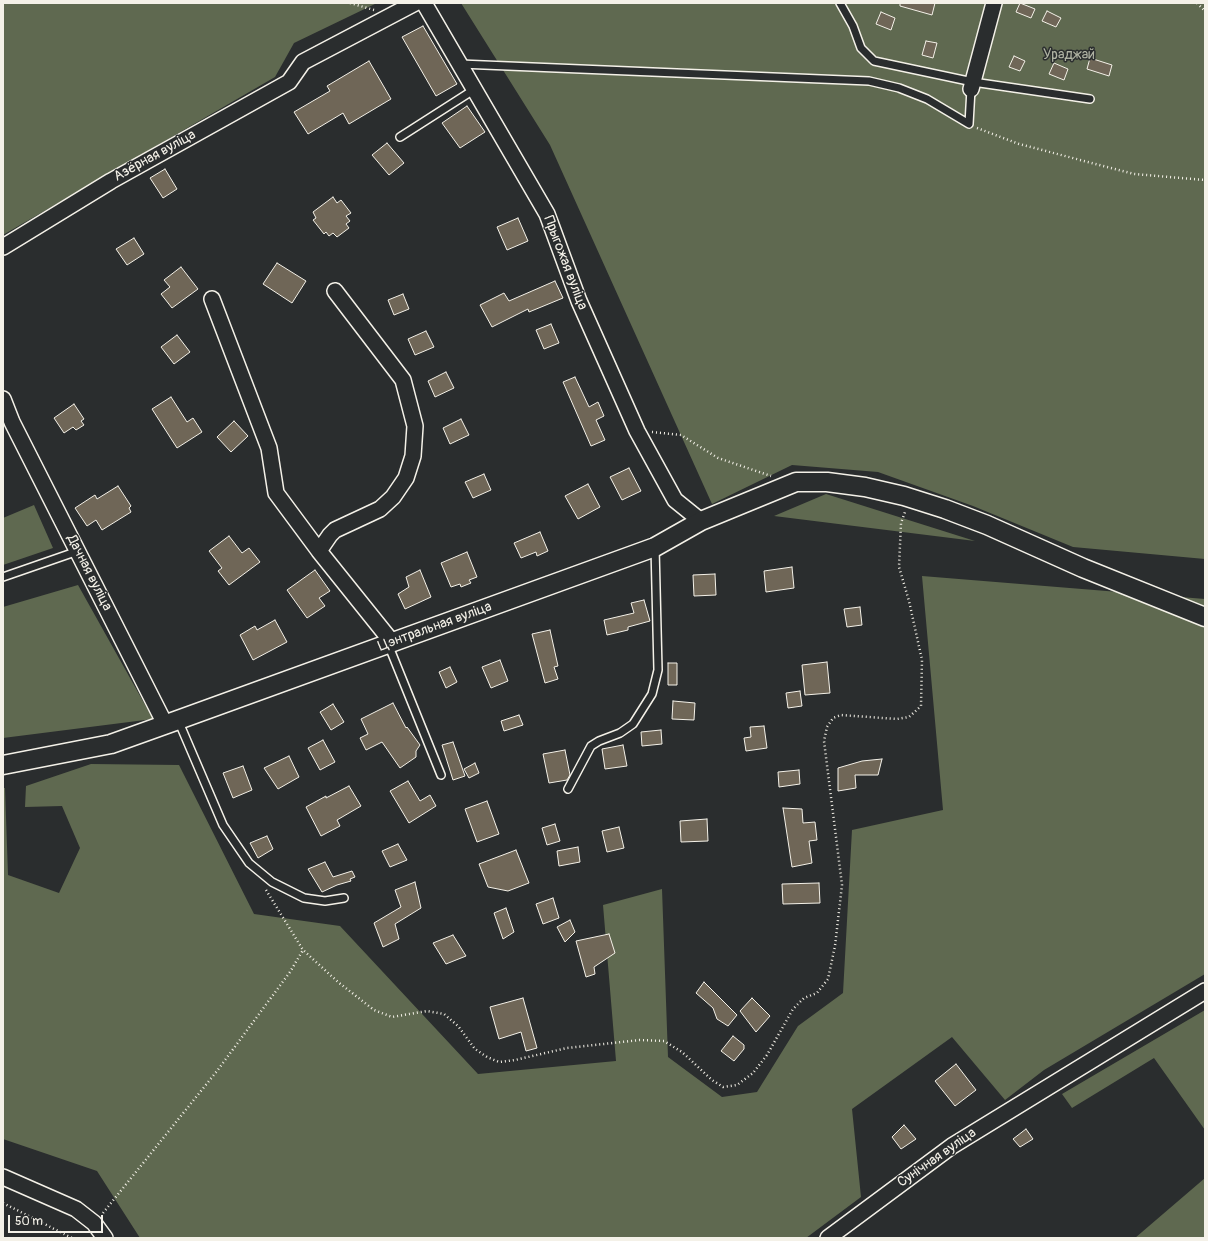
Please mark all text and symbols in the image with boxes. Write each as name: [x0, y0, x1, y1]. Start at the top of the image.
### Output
park label: Ураджай: [1043, 47, 1095, 63]
street label: Азёрная вуліца: [111, 127, 199, 185]
street label: Прыгожая вуліца: [539, 214, 591, 312]
street label: Дачная вуліца: [63, 532, 115, 614]
street label: Цэнтральная вуліца: [376, 599, 494, 655]
street label: Сунічная вуліца: [894, 1125, 980, 1191]
scale bar: [10, 1207, 105, 1233]
text: 50 m: [15, 1214, 43, 1229]

